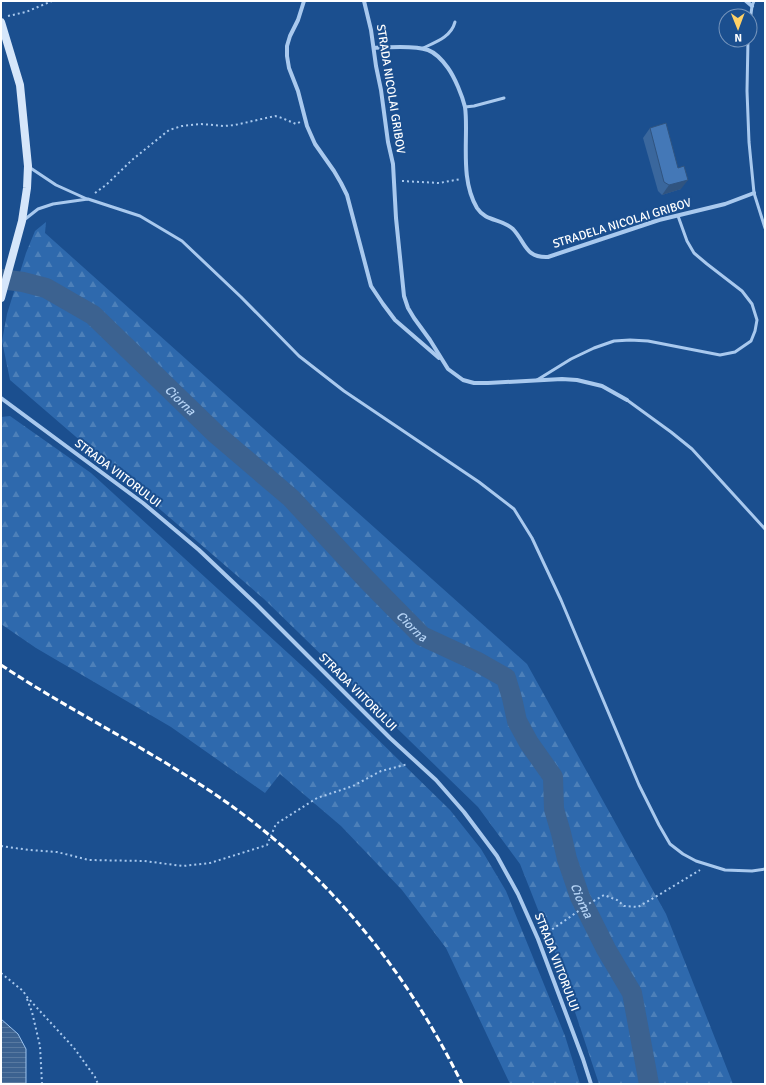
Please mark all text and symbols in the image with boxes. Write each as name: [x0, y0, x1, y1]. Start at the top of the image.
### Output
north arrow: [718, 8, 758, 48]
street label: STRADA NICOLAI GRIBOV: [373, 23, 408, 155]
text: N: [734, 31, 742, 44]
street label: STRADELA NICOLAI GRIBOV: [551, 195, 693, 252]
water label: Ciorna: [161, 382, 199, 419]
street label: STRADA VIITORULUI: [72, 436, 164, 511]
water label: Ciorna: [393, 608, 429, 646]
street label: STRADA VIITORULUI: [315, 650, 400, 735]
water label: Ciorna: [567, 881, 596, 921]
street label: STRADA VIITORULUI: [531, 911, 582, 1014]

